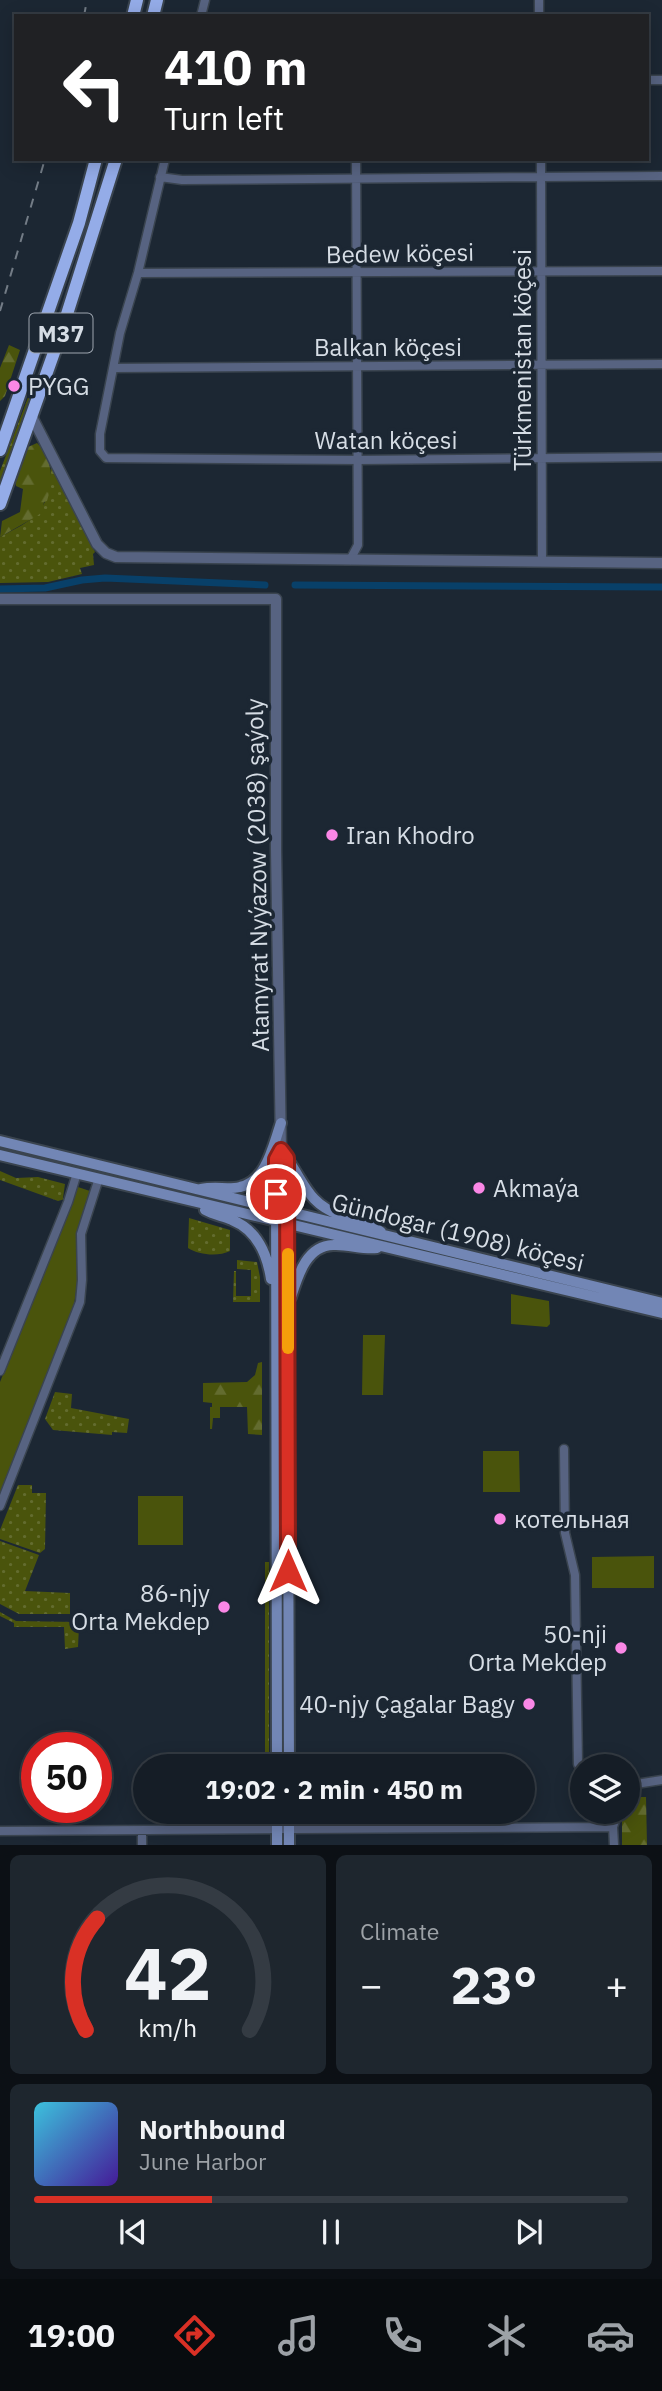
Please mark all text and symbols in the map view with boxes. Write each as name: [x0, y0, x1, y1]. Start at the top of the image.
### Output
text: 410 m: [164, 35, 308, 98]
icon: left: [49, 42, 140, 133]
text: Turn left: [164, 97, 284, 139]
street label: Bedew köçesi: [326, 236, 474, 270]
street label: Türkmenistan köçesi: [506, 249, 538, 471]
road number: M37: [29, 314, 92, 352]
street label: Balkan köçesi: [314, 331, 462, 363]
place label: PYGG: [28, 370, 89, 402]
marker: PYGG: [6, 378, 22, 394]
street label: Watan köçesi: [315, 424, 457, 456]
street label: Atamyrat Nyýazow (2038) şaýoly: [238, 698, 276, 1052]
place label: Iran Khodro: [346, 819, 475, 851]
marker: Iran Khodro: [324, 827, 340, 843]
pin: [246, 1164, 306, 1224]
place label: Аkmaýa: [493, 1172, 579, 1204]
icon: arrive: [257, 1175, 295, 1213]
marker: Аkmaýa: [471, 1180, 487, 1196]
street label: Gündogar (1908) köçesi: [328, 1185, 588, 1279]
place label: котельная: [514, 1503, 630, 1535]
marker: котельная: [492, 1511, 508, 1527]
position arrow: [251, 1534, 325, 1608]
place label: 86-njy Orta Mekdep: [71, 1577, 210, 1637]
marker: 86-njy Orta Mekdep: [216, 1599, 232, 1615]
place label: 50-nji Orta Mekdep: [468, 1618, 607, 1678]
marker: 50-nji Orta Mekdep: [613, 1640, 629, 1656]
place label: 40-njy Çagalar Bagy: [299, 1688, 515, 1720]
marker: 40-njy Çagalar Bagy: [521, 1696, 537, 1712]
speed limit sign: 50: [21, 1732, 112, 1823]
map controls: [570, 1754, 640, 1824]
button: layers: [570, 1754, 640, 1824]
text: 19:02 · 2 min · 450 m: [205, 1772, 463, 1806]
text: Climate: [360, 1916, 439, 1946]
text: 42: [124, 1926, 212, 2021]
text: 23°: [451, 1951, 537, 2018]
text: −: [360, 1960, 383, 2009]
text: +: [605, 1960, 628, 2009]
text: km/h: [139, 2011, 197, 2044]
text: Northbound: [139, 2112, 286, 2146]
text: June Harbor: [139, 2146, 267, 2176]
icon: previous: [114, 2213, 152, 2251]
icon: pause: [312, 2213, 350, 2251]
icon: next: [510, 2213, 548, 2251]
icon: directions: [170, 2311, 219, 2360]
icon: music: [274, 2311, 323, 2360]
icon: phone: [378, 2311, 427, 2360]
icon: climate: [482, 2311, 531, 2360]
icon: car: [586, 2311, 635, 2360]
text: 19:00: [27, 2314, 115, 2356]

